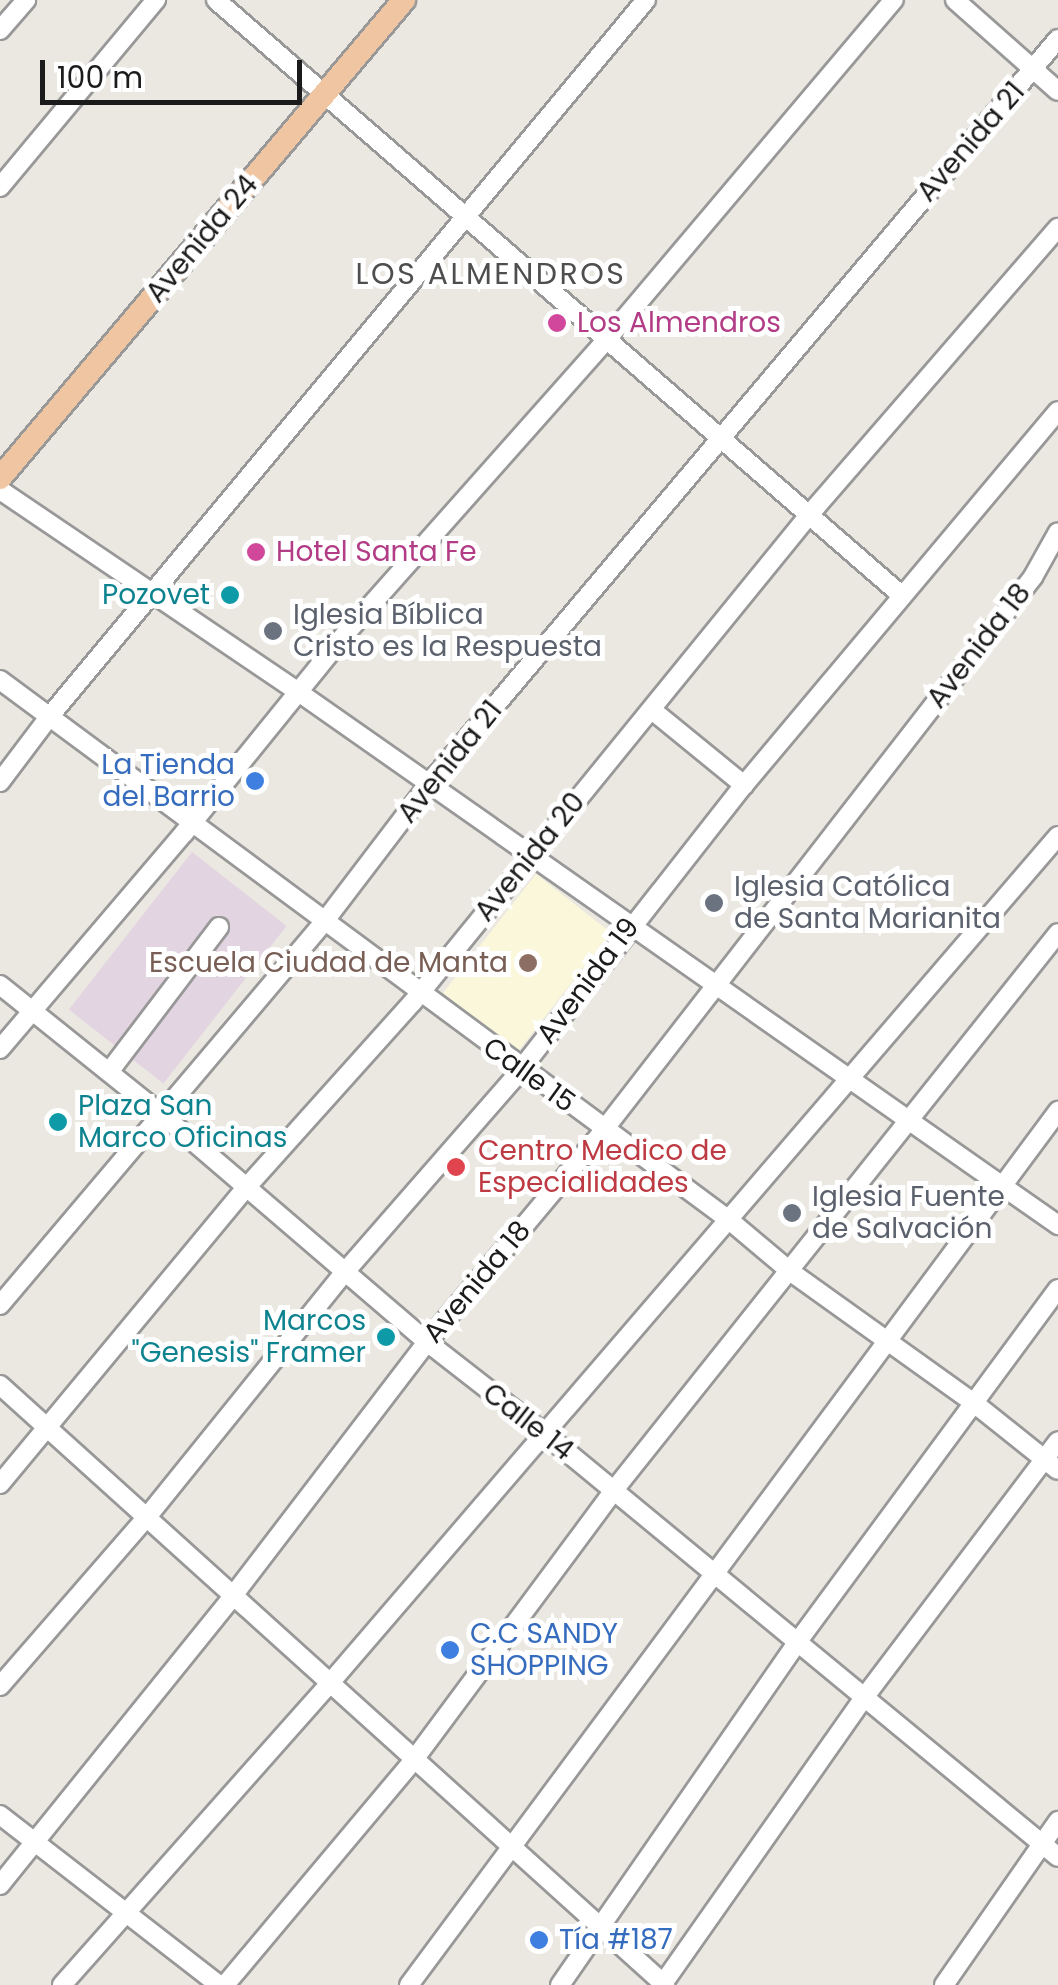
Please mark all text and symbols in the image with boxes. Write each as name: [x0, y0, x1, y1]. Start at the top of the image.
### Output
scale bar: [45, 40, 308, 102]
text: 100 m: [57, 56, 143, 99]
street label: Avenida 21: [910, 75, 1032, 209]
street label: Avenida 24: [139, 169, 265, 309]
district label: LOS ALMENDROS: [356, 256, 626, 292]
place label: Los Almendros: [577, 306, 781, 340]
marker: Los Almendros: [546, 312, 568, 334]
place label: Hotel Santa Fe: [276, 535, 477, 569]
marker: Hotel Santa Fe: [245, 541, 267, 563]
street label: Avenida 18: [920, 577, 1038, 715]
place label: Pozovet: [102, 578, 210, 612]
marker: Pozovet: [219, 584, 241, 606]
place label: Iglesia Bíblica Cristo es la Respuesta: [293, 598, 602, 664]
marker: Iglesia Bíblica Cristo es la Respuesta: [262, 620, 284, 642]
street label: Avenida 21: [391, 694, 509, 830]
place label: La Tienda del Barrio: [101, 748, 235, 814]
marker: La Tienda del Barrio: [244, 770, 266, 792]
street label: Avenida 20: [468, 786, 592, 928]
place label: Iglesia Católica de Santa Marianita: [734, 870, 1001, 936]
marker: Iglesia Católica de Santa Marianita: [703, 892, 725, 914]
street label: Avenida 19: [530, 912, 646, 1050]
place label: Escuela Ciudad de Manta: [149, 946, 508, 980]
marker: Escuela Ciudad de Manta: [517, 952, 539, 974]
street label: Calle 15: [476, 1030, 582, 1120]
place label: Plaza San Marco Oficinas: [78, 1089, 287, 1155]
marker: Plaza San Marco Oficinas: [47, 1111, 69, 1133]
place label: Centro Medico de Especialidades: [478, 1134, 727, 1200]
marker: Centro Medico de Especialidades: [443, 1154, 469, 1180]
place label: Iglesia Fuente de Salvación: [812, 1180, 1005, 1246]
marker: Iglesia Fuente de Salvación: [781, 1202, 803, 1224]
street label: Avenida 18: [416, 1214, 538, 1350]
place label: Marcos "Genesis" Framer: [132, 1304, 366, 1370]
marker: Marcos "Genesis" Framer: [375, 1326, 397, 1348]
street label: Calle 14: [476, 1376, 580, 1468]
place label: C.C SANDY SHOPPING: [470, 1617, 618, 1683]
marker: C.C SANDY SHOPPING: [439, 1639, 461, 1661]
place label: Tía #187: [559, 1923, 673, 1957]
marker: Tía #187: [528, 1929, 550, 1951]

